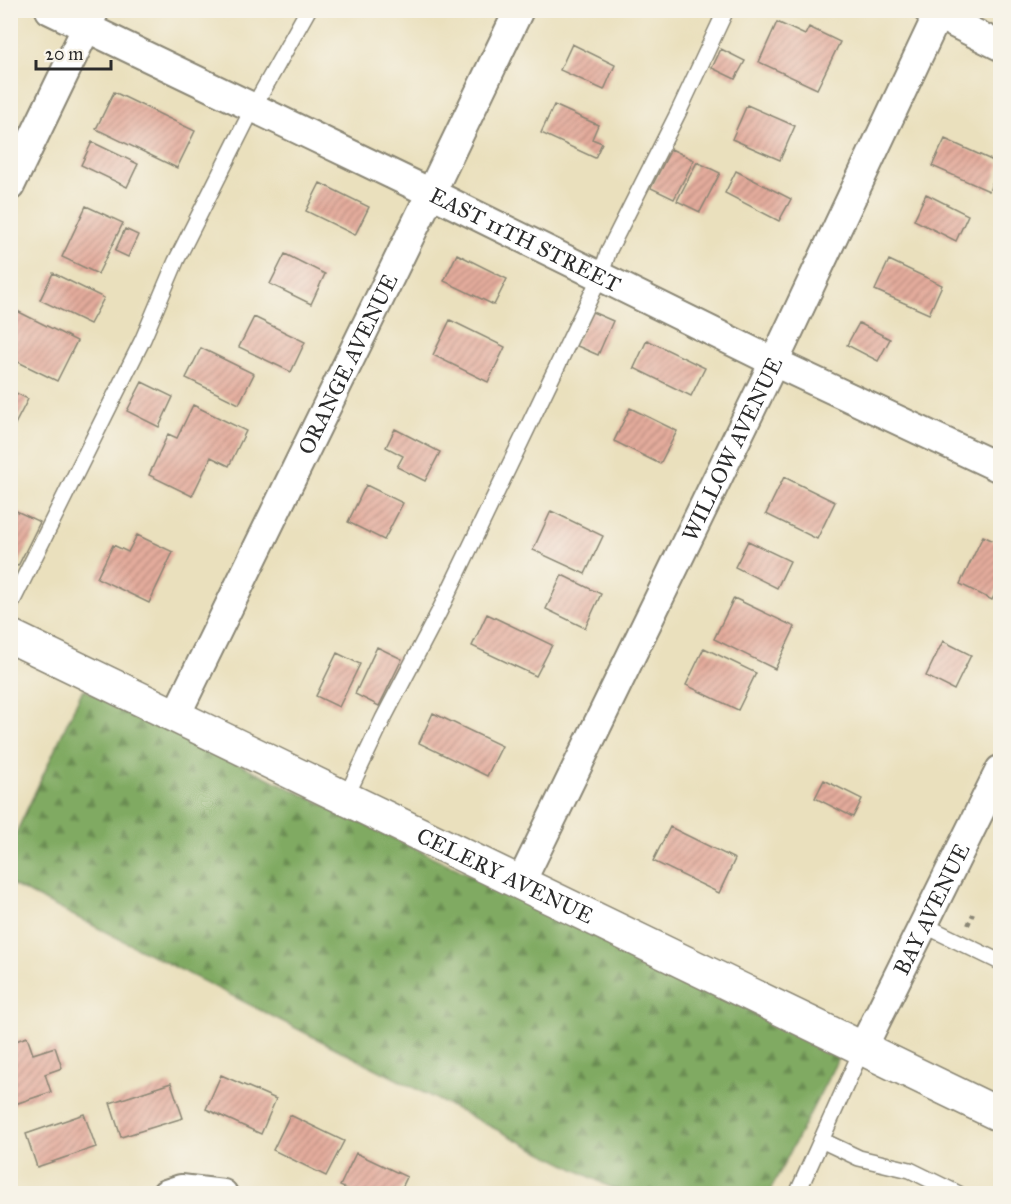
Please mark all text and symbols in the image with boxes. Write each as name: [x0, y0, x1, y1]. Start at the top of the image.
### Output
scale bar: [36, 33, 111, 71]
text: 20 m: [45, 43, 83, 65]
street label: EAST 11TH STREET: [426, 181, 625, 298]
street label: ORANGE AVENUE: [292, 269, 403, 459]
street label: WILLOW AVENUE: [676, 352, 788, 545]
street label: CELERY AVENUE: [413, 821, 598, 929]
street label: BAY AVENUE: [887, 838, 975, 979]

